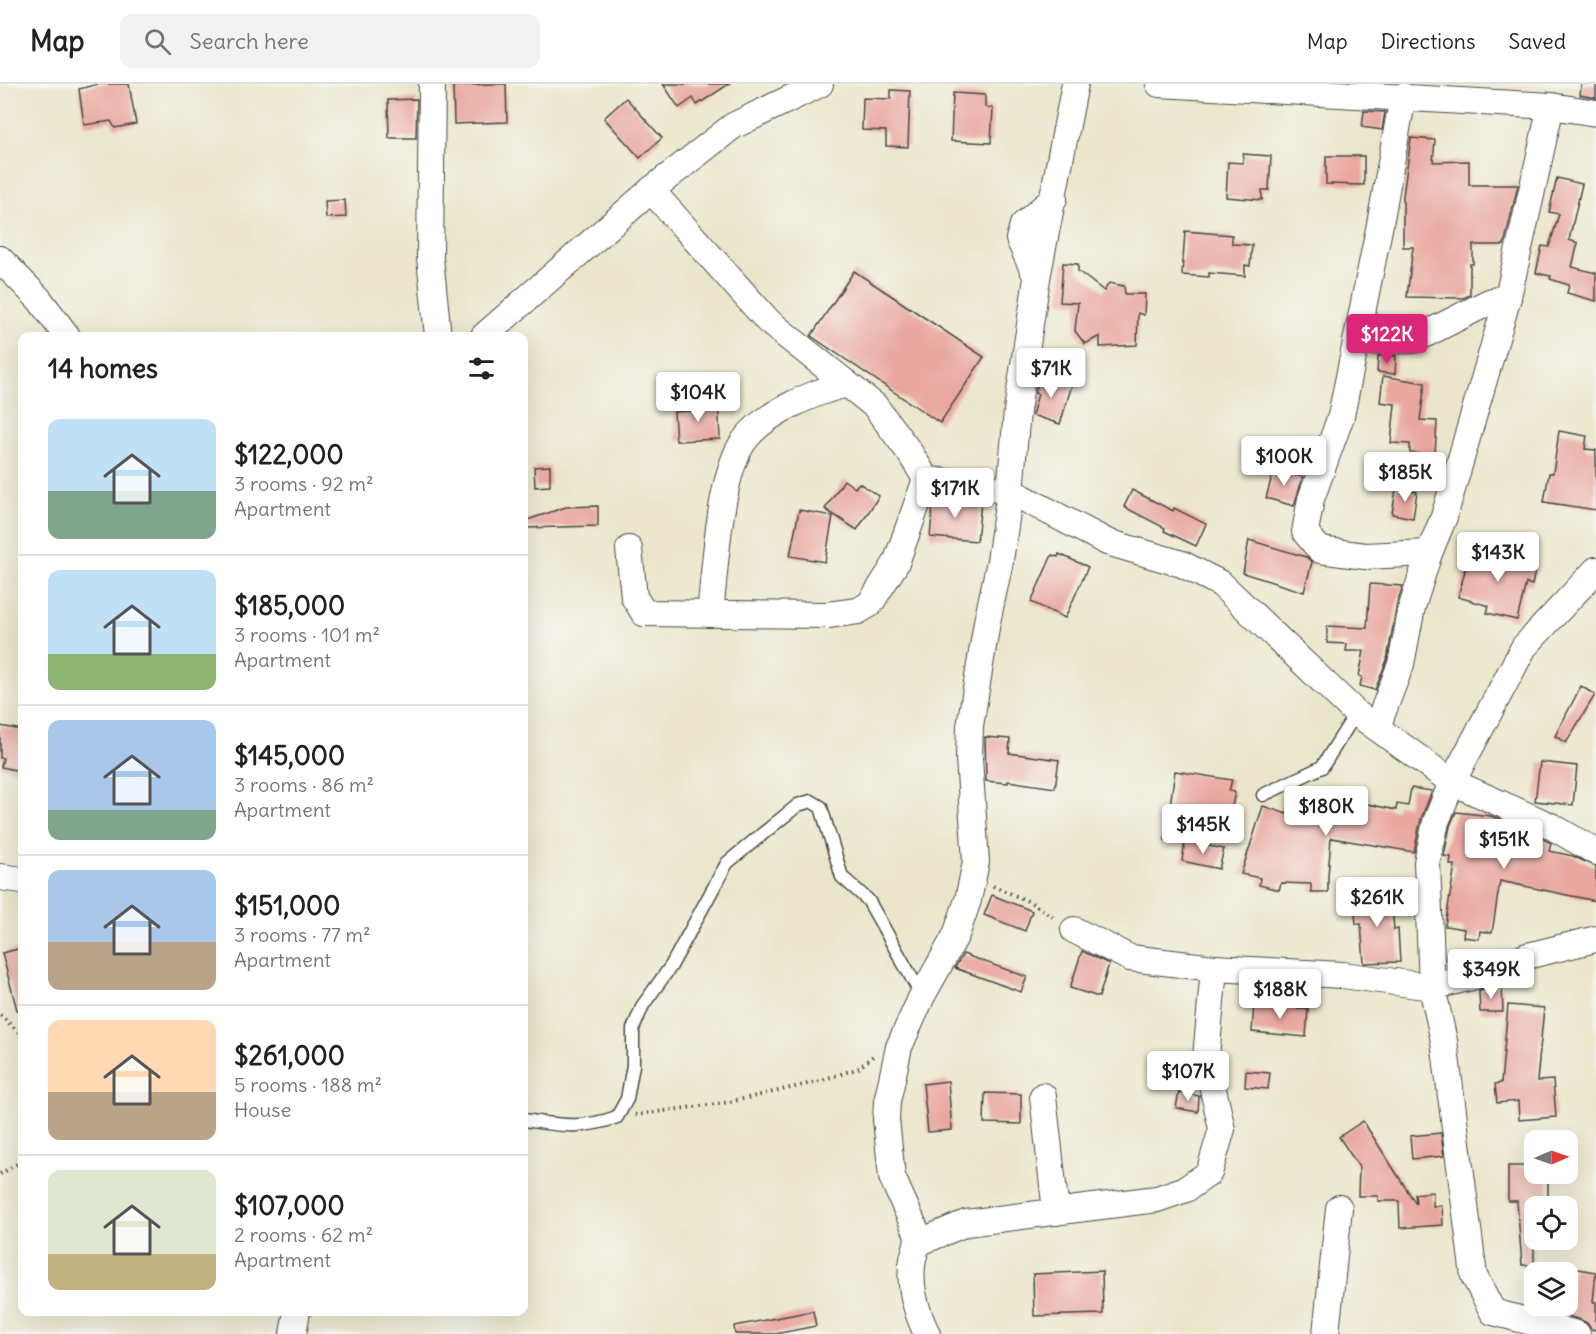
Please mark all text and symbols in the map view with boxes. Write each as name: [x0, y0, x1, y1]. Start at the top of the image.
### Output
search box: [120, 14, 540, 68]
text: Map: [30, 23, 84, 59]
icon: search: [141, 25, 174, 58]
text: Search here: [189, 27, 309, 55]
text: Map: [1307, 28, 1348, 55]
text: Directions: [1381, 28, 1475, 55]
text: Saved: [1508, 28, 1566, 55]
pin: $122K: [1345, 314, 1429, 365]
text: $122K: [1361, 321, 1413, 346]
pin: $71K: [1015, 348, 1087, 399]
text: 14 homes: [48, 352, 158, 385]
icon: filters: [465, 352, 498, 385]
text: $71K: [1030, 355, 1072, 380]
pin: $104K: [656, 372, 740, 423]
text: $104K: [670, 379, 726, 404]
pin: $100K: [1242, 436, 1326, 487]
text: $122,000: [234, 438, 344, 471]
icon: home: [96, 443, 168, 515]
text: $100K: [1255, 443, 1313, 468]
pin: $185K: [1363, 452, 1447, 503]
text: $185K: [1378, 459, 1432, 484]
pin: $171K: [913, 468, 997, 519]
text: 3 rooms · 92 m²: [234, 471, 373, 496]
text: $171K: [931, 475, 979, 500]
text: Apartment: [234, 496, 331, 521]
pin: $143K: [1456, 532, 1540, 583]
text: $143K: [1471, 539, 1525, 564]
text: $185,000: [234, 589, 345, 622]
icon: home: [96, 594, 168, 666]
text: 3 rooms · 101 m²: [234, 622, 380, 647]
text: Apartment: [234, 647, 331, 672]
text: $145,000: [234, 739, 345, 772]
icon: home: [96, 744, 168, 816]
text: 3 rooms · 86 m²: [234, 772, 374, 797]
pin: $180K: [1284, 786, 1368, 837]
text: $180K: [1298, 793, 1354, 818]
text: Apartment: [234, 797, 331, 822]
pin: $145K: [1161, 804, 1245, 855]
text: $145K: [1176, 811, 1230, 836]
pin: $151K: [1462, 819, 1546, 870]
text: $151K: [1479, 826, 1529, 851]
pin: $261K: [1335, 877, 1419, 928]
text: $261K: [1350, 884, 1404, 909]
text: $151,000: [234, 889, 340, 922]
icon: home: [96, 894, 168, 966]
text: 3 rooms · 77 m²: [234, 922, 371, 947]
text: Apartment: [234, 947, 331, 972]
pin: $349K: [1449, 949, 1533, 1000]
text: $349K: [1462, 956, 1520, 981]
pin: $188K: [1238, 969, 1322, 1020]
text: $188K: [1253, 976, 1307, 1001]
text: $261,000: [234, 1039, 345, 1072]
icon: home: [96, 1044, 168, 1116]
pin: $107K: [1146, 1051, 1230, 1102]
text: $107K: [1161, 1058, 1215, 1083]
text: 5 rooms · 188 m²: [234, 1072, 382, 1097]
text: House: [234, 1097, 291, 1122]
north arrow: [1524, 1130, 1578, 1184]
map controls: [1524, 1130, 1578, 1316]
text: $107,000: [234, 1189, 345, 1222]
icon: home: [96, 1194, 168, 1266]
button: locate: [1524, 1196, 1578, 1250]
text: 2 rooms · 62 m²: [234, 1222, 373, 1247]
text: Apartment: [234, 1247, 331, 1272]
button: layers: [1524, 1262, 1578, 1316]

